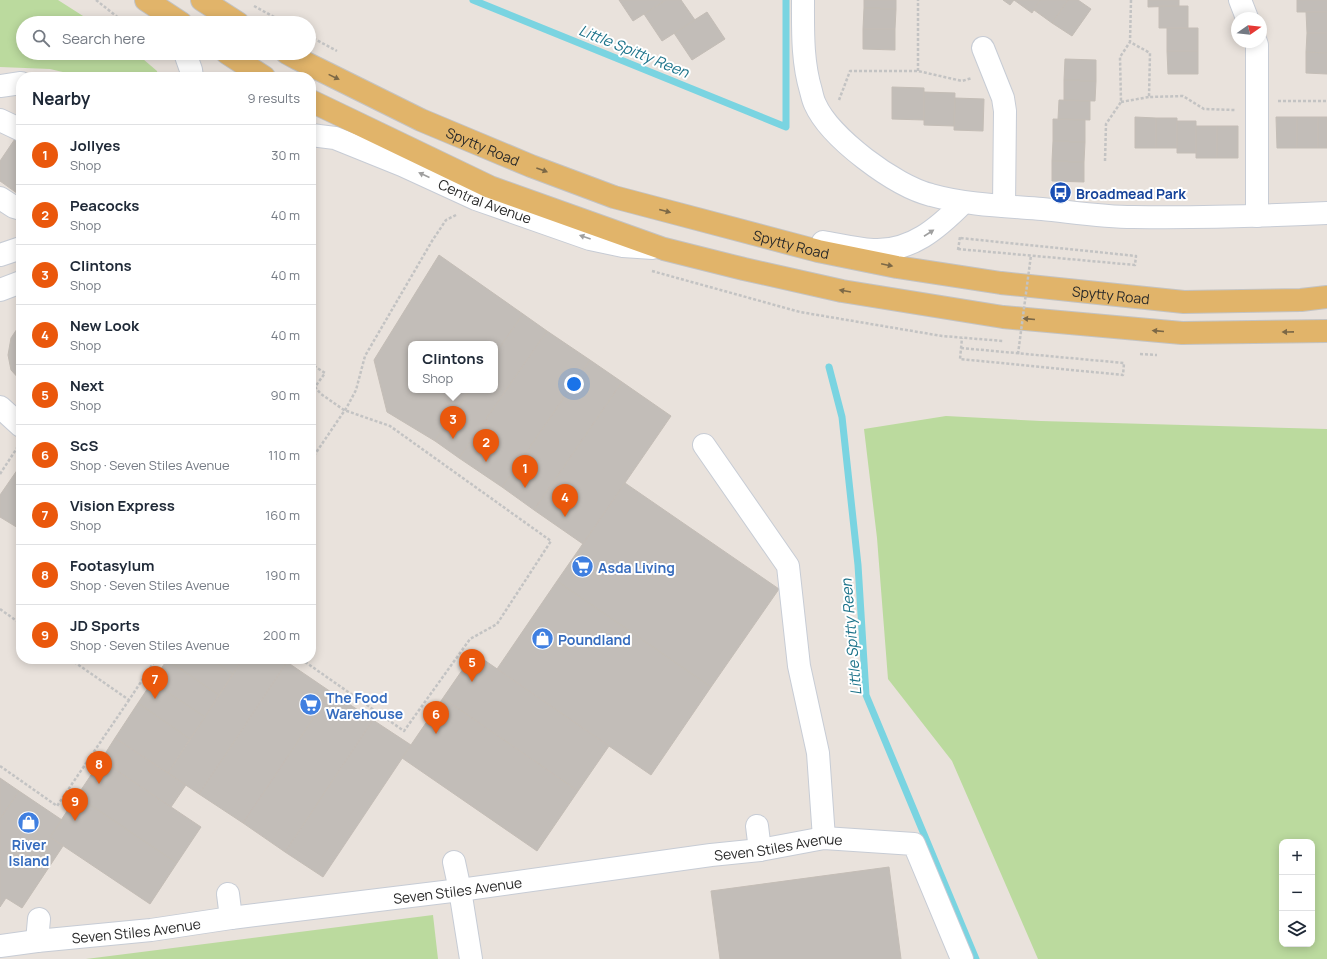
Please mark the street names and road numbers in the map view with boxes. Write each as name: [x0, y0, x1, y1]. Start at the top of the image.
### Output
street label: Spytty Road: [443, 122, 523, 170]
street label: Central Avenue: [436, 174, 534, 227]
street label: Spytty Road: [751, 225, 831, 263]
street label: Spytty Road: [1071, 281, 1151, 308]
street label: Seven Stiles Avenue: [713, 828, 843, 864]
street label: Seven Stiles Avenue: [392, 872, 523, 908]
street label: Seven Stiles Avenue: [71, 913, 202, 947]

